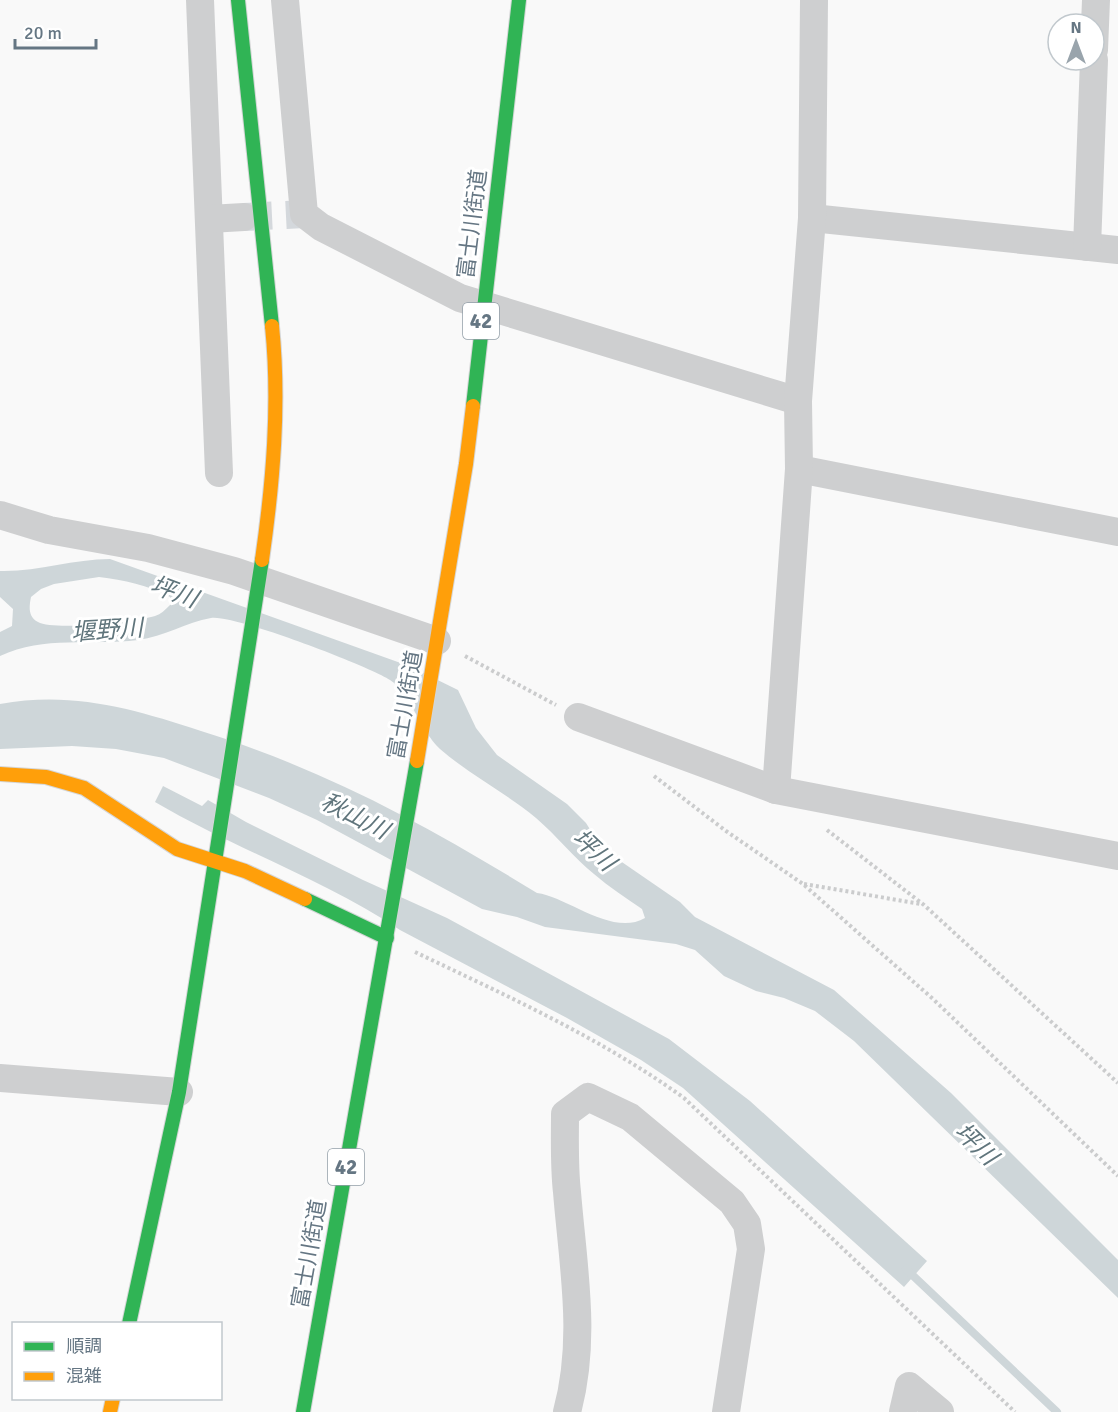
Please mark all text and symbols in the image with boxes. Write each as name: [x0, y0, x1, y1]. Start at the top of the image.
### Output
scale bar: [15, 12, 96, 50]
north arrow: [1046, 12, 1106, 72]
text: N: [1070, 18, 1082, 38]
text: 20 m: [24, 22, 62, 44]
street label: 富士川街道: [452, 168, 492, 280]
road number: 42: [463, 303, 499, 339]
water label: 坪川: [146, 570, 205, 615]
water label: 堰野川: [70, 612, 147, 647]
street label: 富士川街道: [382, 648, 428, 762]
water label: 秋山川: [316, 786, 397, 847]
water label: 坪川: [566, 823, 624, 879]
water label: 坪川: [948, 1117, 1006, 1174]
road number: 42: [328, 1149, 364, 1185]
street label: 富士川街道: [286, 1197, 332, 1311]
legend: [12, 1322, 222, 1400]
text: 順調: [66, 1335, 102, 1357]
text: 混雑: [66, 1365, 102, 1387]

